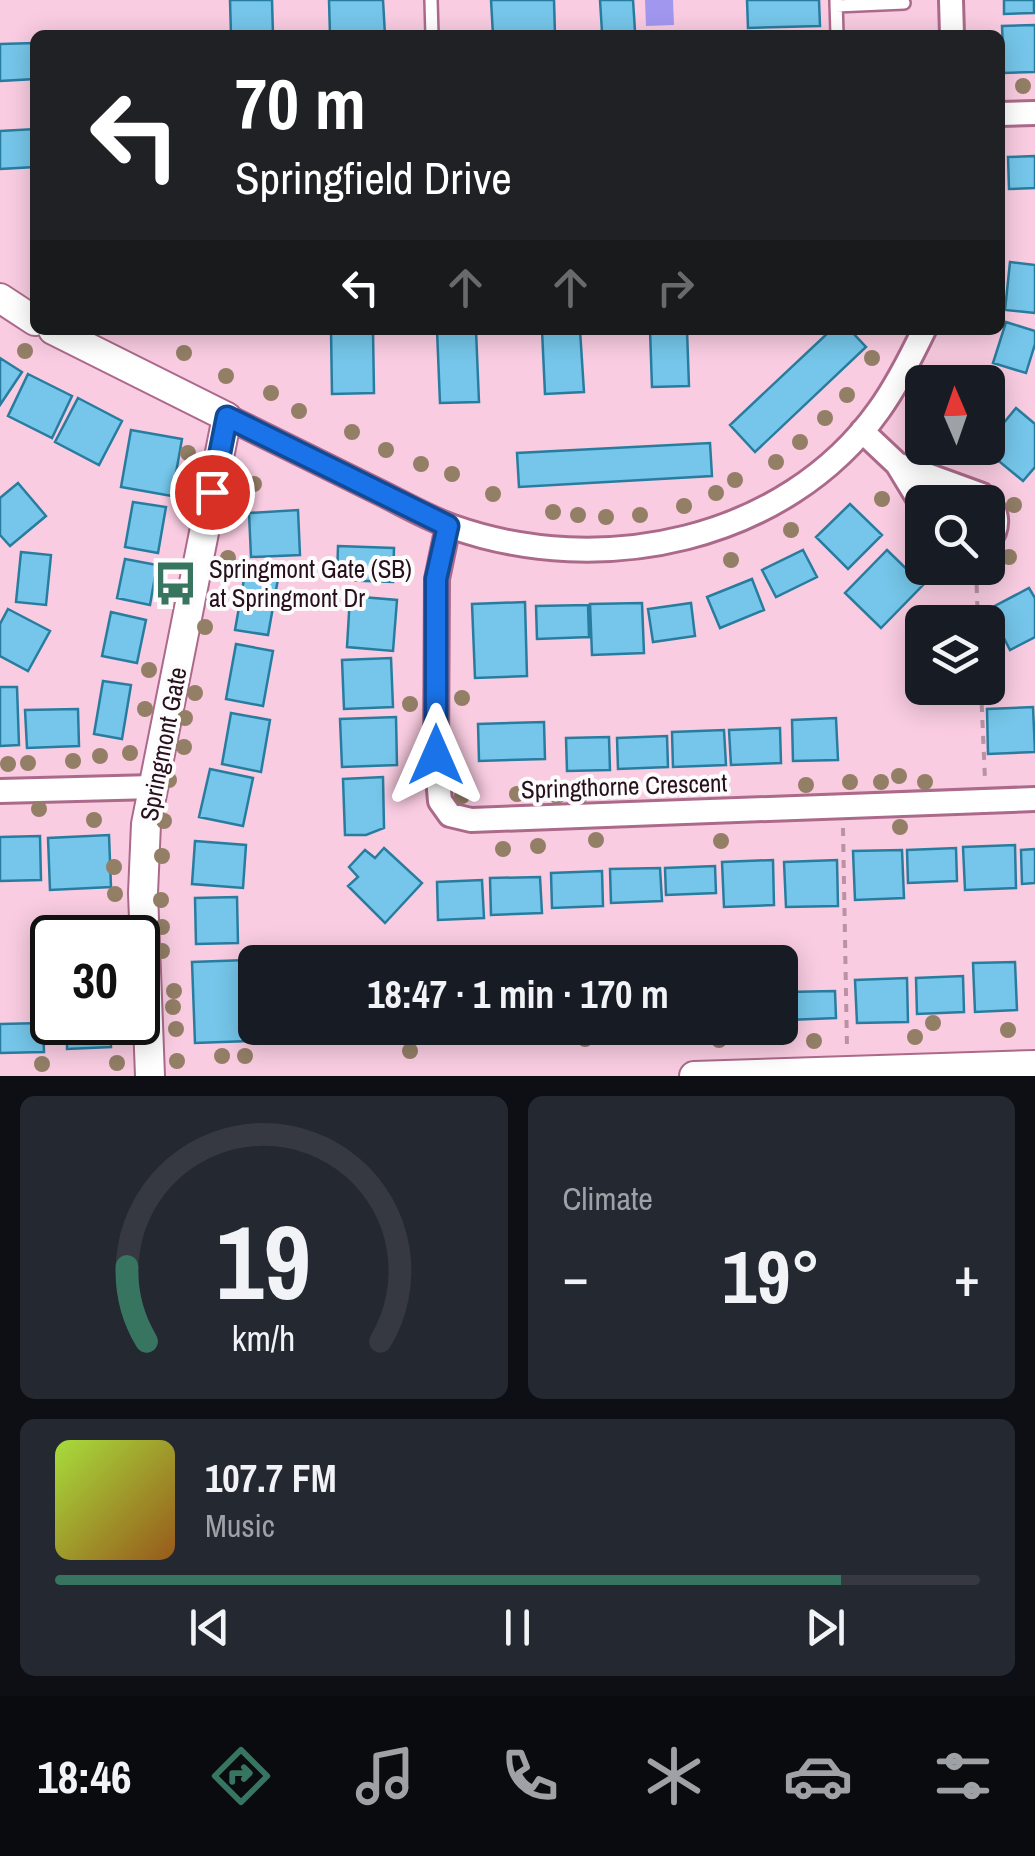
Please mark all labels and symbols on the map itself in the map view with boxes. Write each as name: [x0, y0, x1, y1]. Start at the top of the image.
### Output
north arrow: [905, 365, 1005, 465]
pin: [170, 450, 255, 535]
place label: Springmont Gate (SB) at Springmont Dr: [209, 552, 412, 615]
bus stop icon: Springmont Gate (SB) at Springmont Dr: [152, 559, 200, 607]
street label: Springmont Gate: [131, 664, 195, 824]
position arrow: [384, 703, 488, 807]
street label: Springthorne Crescent: [520, 765, 728, 807]
speed limit sign: 30: [30, 915, 160, 1045]

